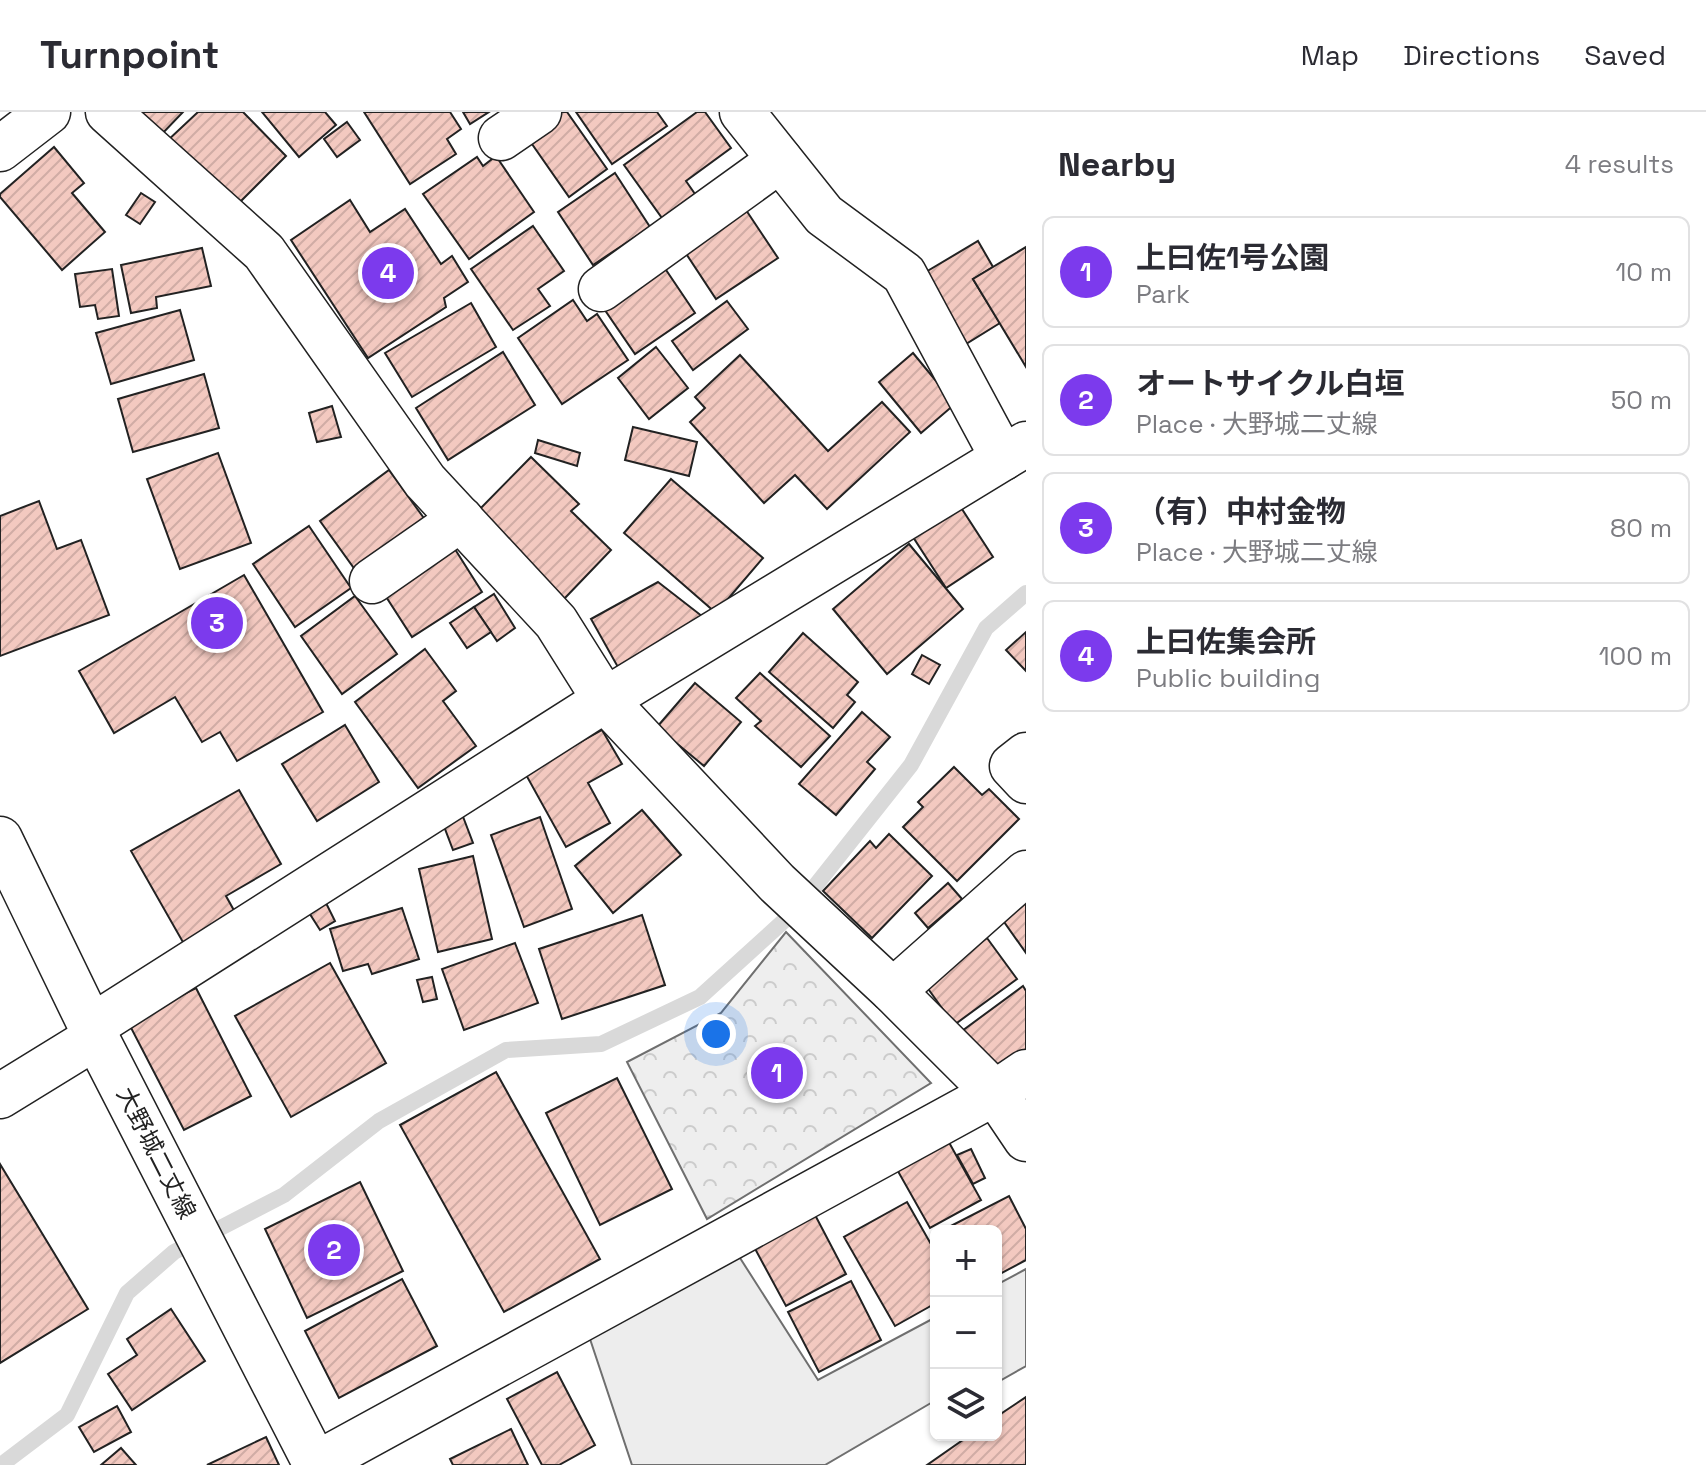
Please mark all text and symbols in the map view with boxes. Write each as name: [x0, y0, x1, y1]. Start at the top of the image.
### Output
text: Turnpoint: [40, 31, 219, 79]
text: Map: [1301, 37, 1359, 73]
text: Directions: [1403, 37, 1540, 73]
text: Saved: [1584, 37, 1666, 73]
text: Nearby: [1058, 143, 1176, 186]
text: 4 results: [1565, 147, 1674, 181]
text: 上曰佐1号公園: [1136, 238, 1330, 277]
pin: 4: [362, 243, 414, 303]
text: 1: [1080, 255, 1092, 289]
text: 10 m: [1615, 255, 1672, 289]
text: Park: [1136, 277, 1190, 311]
text: オートサイクル白垣: [1136, 364, 1405, 403]
text: 2: [1078, 383, 1094, 417]
text: 50 m: [1611, 383, 1672, 417]
text: Place · 大野城二丈線: [1136, 407, 1378, 441]
text: （有）中村金物: [1136, 492, 1346, 531]
text: 3: [1078, 511, 1094, 545]
text: 80 m: [1610, 511, 1672, 545]
text: Place · 大野城二丈線: [1136, 535, 1378, 569]
pin: 3: [191, 593, 243, 653]
text: 上曰佐集会所: [1136, 622, 1316, 661]
text: 4: [1078, 639, 1094, 673]
text: 100 m: [1599, 639, 1672, 673]
text: Public building: [1136, 661, 1320, 695]
your location: [696, 1014, 736, 1054]
pin: 1: [751, 1043, 803, 1103]
street label: 大野城二丈線: [110, 1082, 203, 1224]
pin: 2: [308, 1220, 360, 1280]
map controls: [930, 1225, 1002, 1441]
button: +: [930, 1225, 1002, 1297]
button: −: [930, 1297, 1002, 1369]
button: layers: [930, 1369, 1002, 1441]

